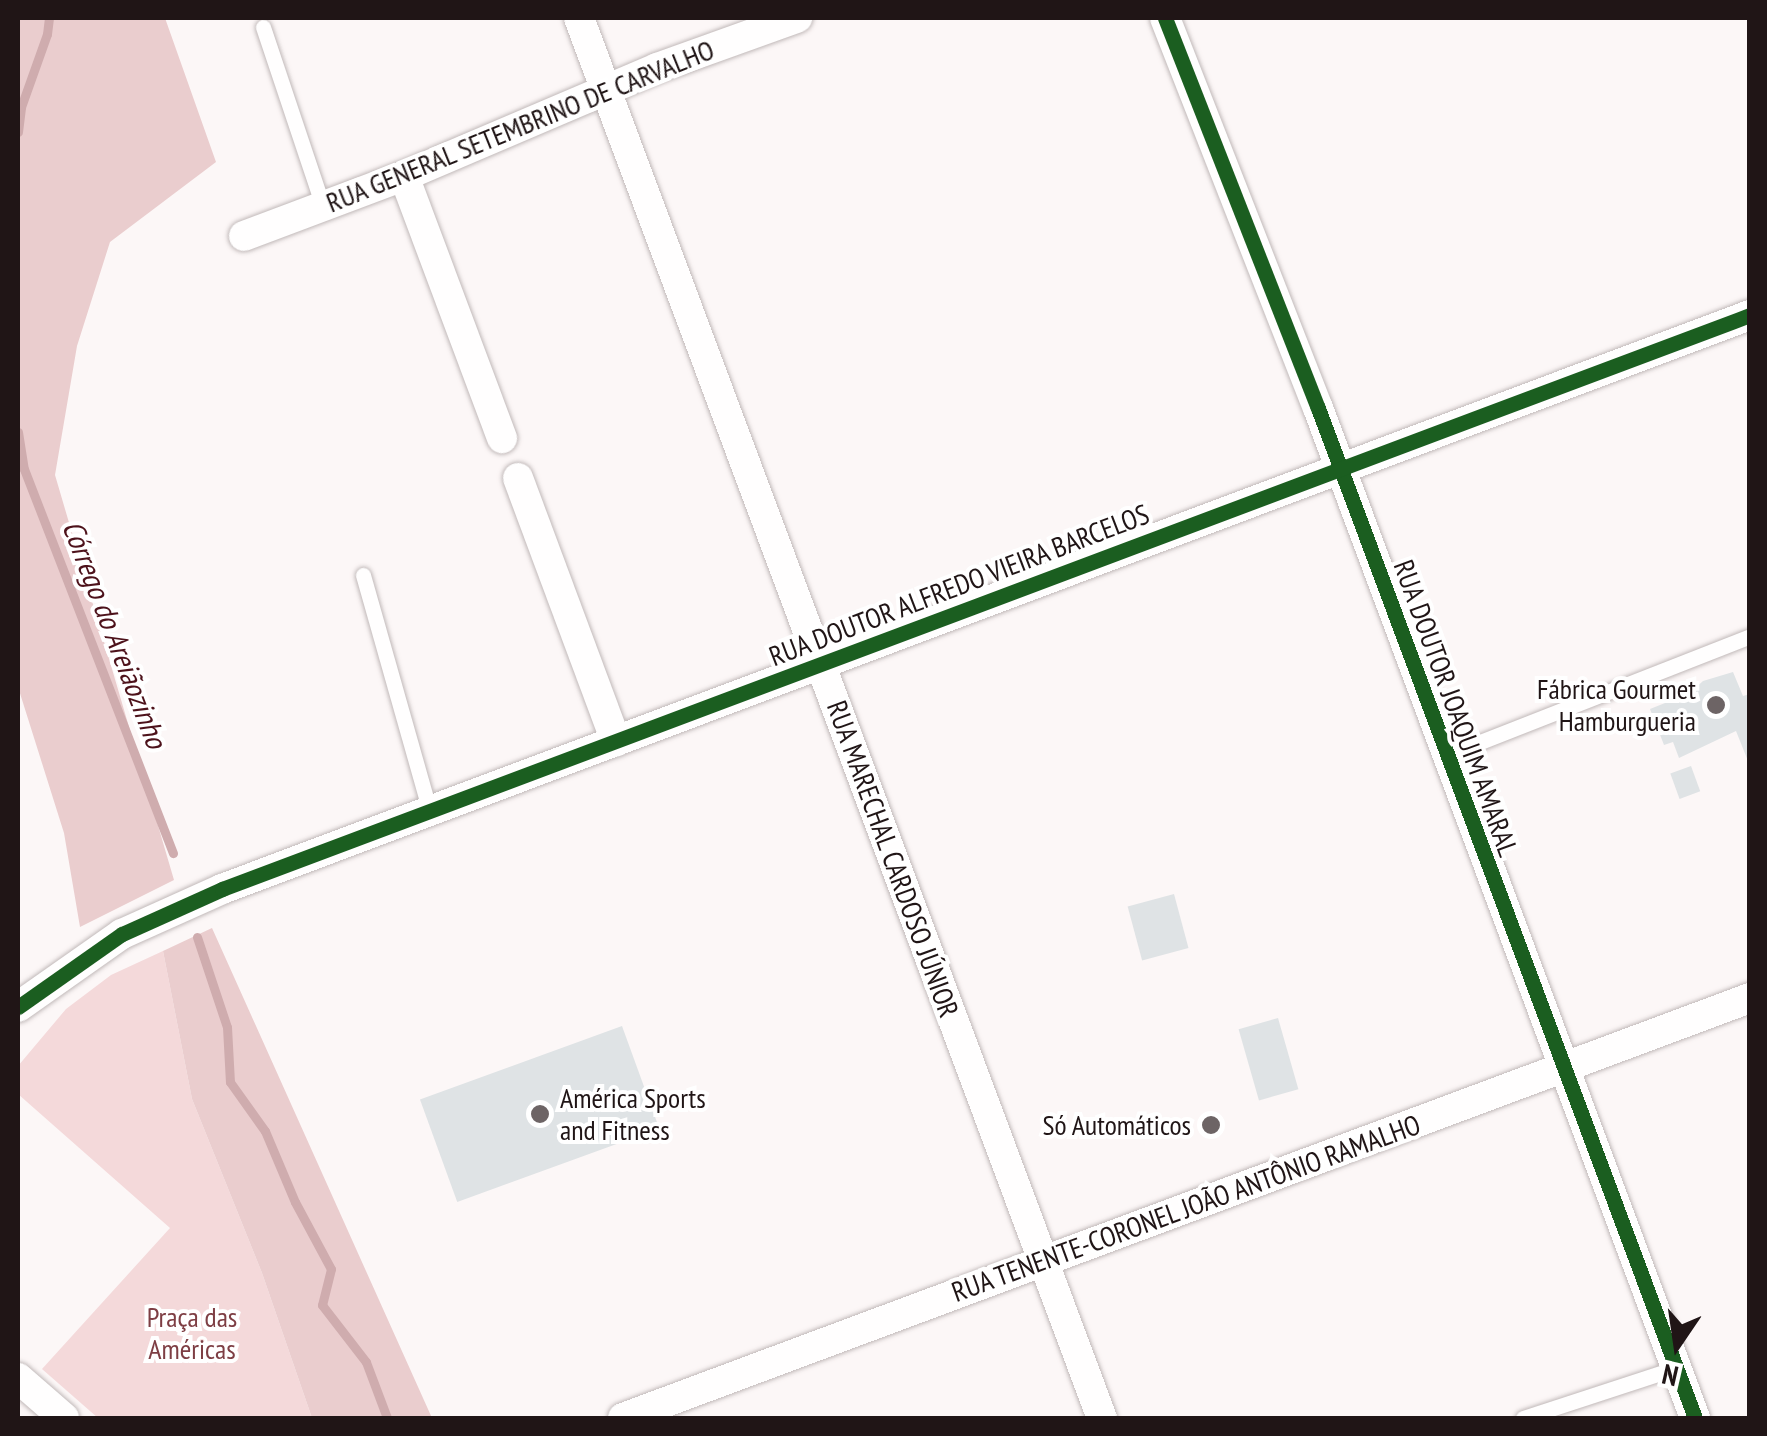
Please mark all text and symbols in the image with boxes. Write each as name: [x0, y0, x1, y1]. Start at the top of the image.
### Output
street label: RUA GENERAL SETEMBRINO DE CARVALHO: [320, 32, 720, 220]
street label: RUA DOUTOR ALFREDO VIEIRA BARCELOS: [763, 496, 1155, 674]
water label: Córrego do Areiãozinho: [55, 515, 175, 753]
street label: RUA DOUTOR JOAQUIM AMARAL: [1386, 554, 1526, 862]
place label: Fábrica Gourmet Hamburgueria: [1537, 672, 1696, 738]
marker: Fábrica Gourmet Hamburgueria: [1705, 694, 1727, 716]
street label: RUA MARECHAL CARDOSO JÚNIOR: [820, 695, 966, 1023]
place label: América Sports and Fitness: [560, 1081, 706, 1147]
marker: América Sports and Fitness: [529, 1103, 551, 1125]
street label: RUA TENENTE-CORONEL JOÃO ANTÔNIO RAMALHO: [946, 1107, 1426, 1309]
place label: Só Automáticos: [1042, 1108, 1191, 1142]
marker: Só Automáticos: [1200, 1114, 1222, 1136]
north arrow: [1627, 1296, 1727, 1396]
park label: Praça das Américas: [147, 1300, 237, 1366]
text: N: [1659, 1356, 1682, 1395]

